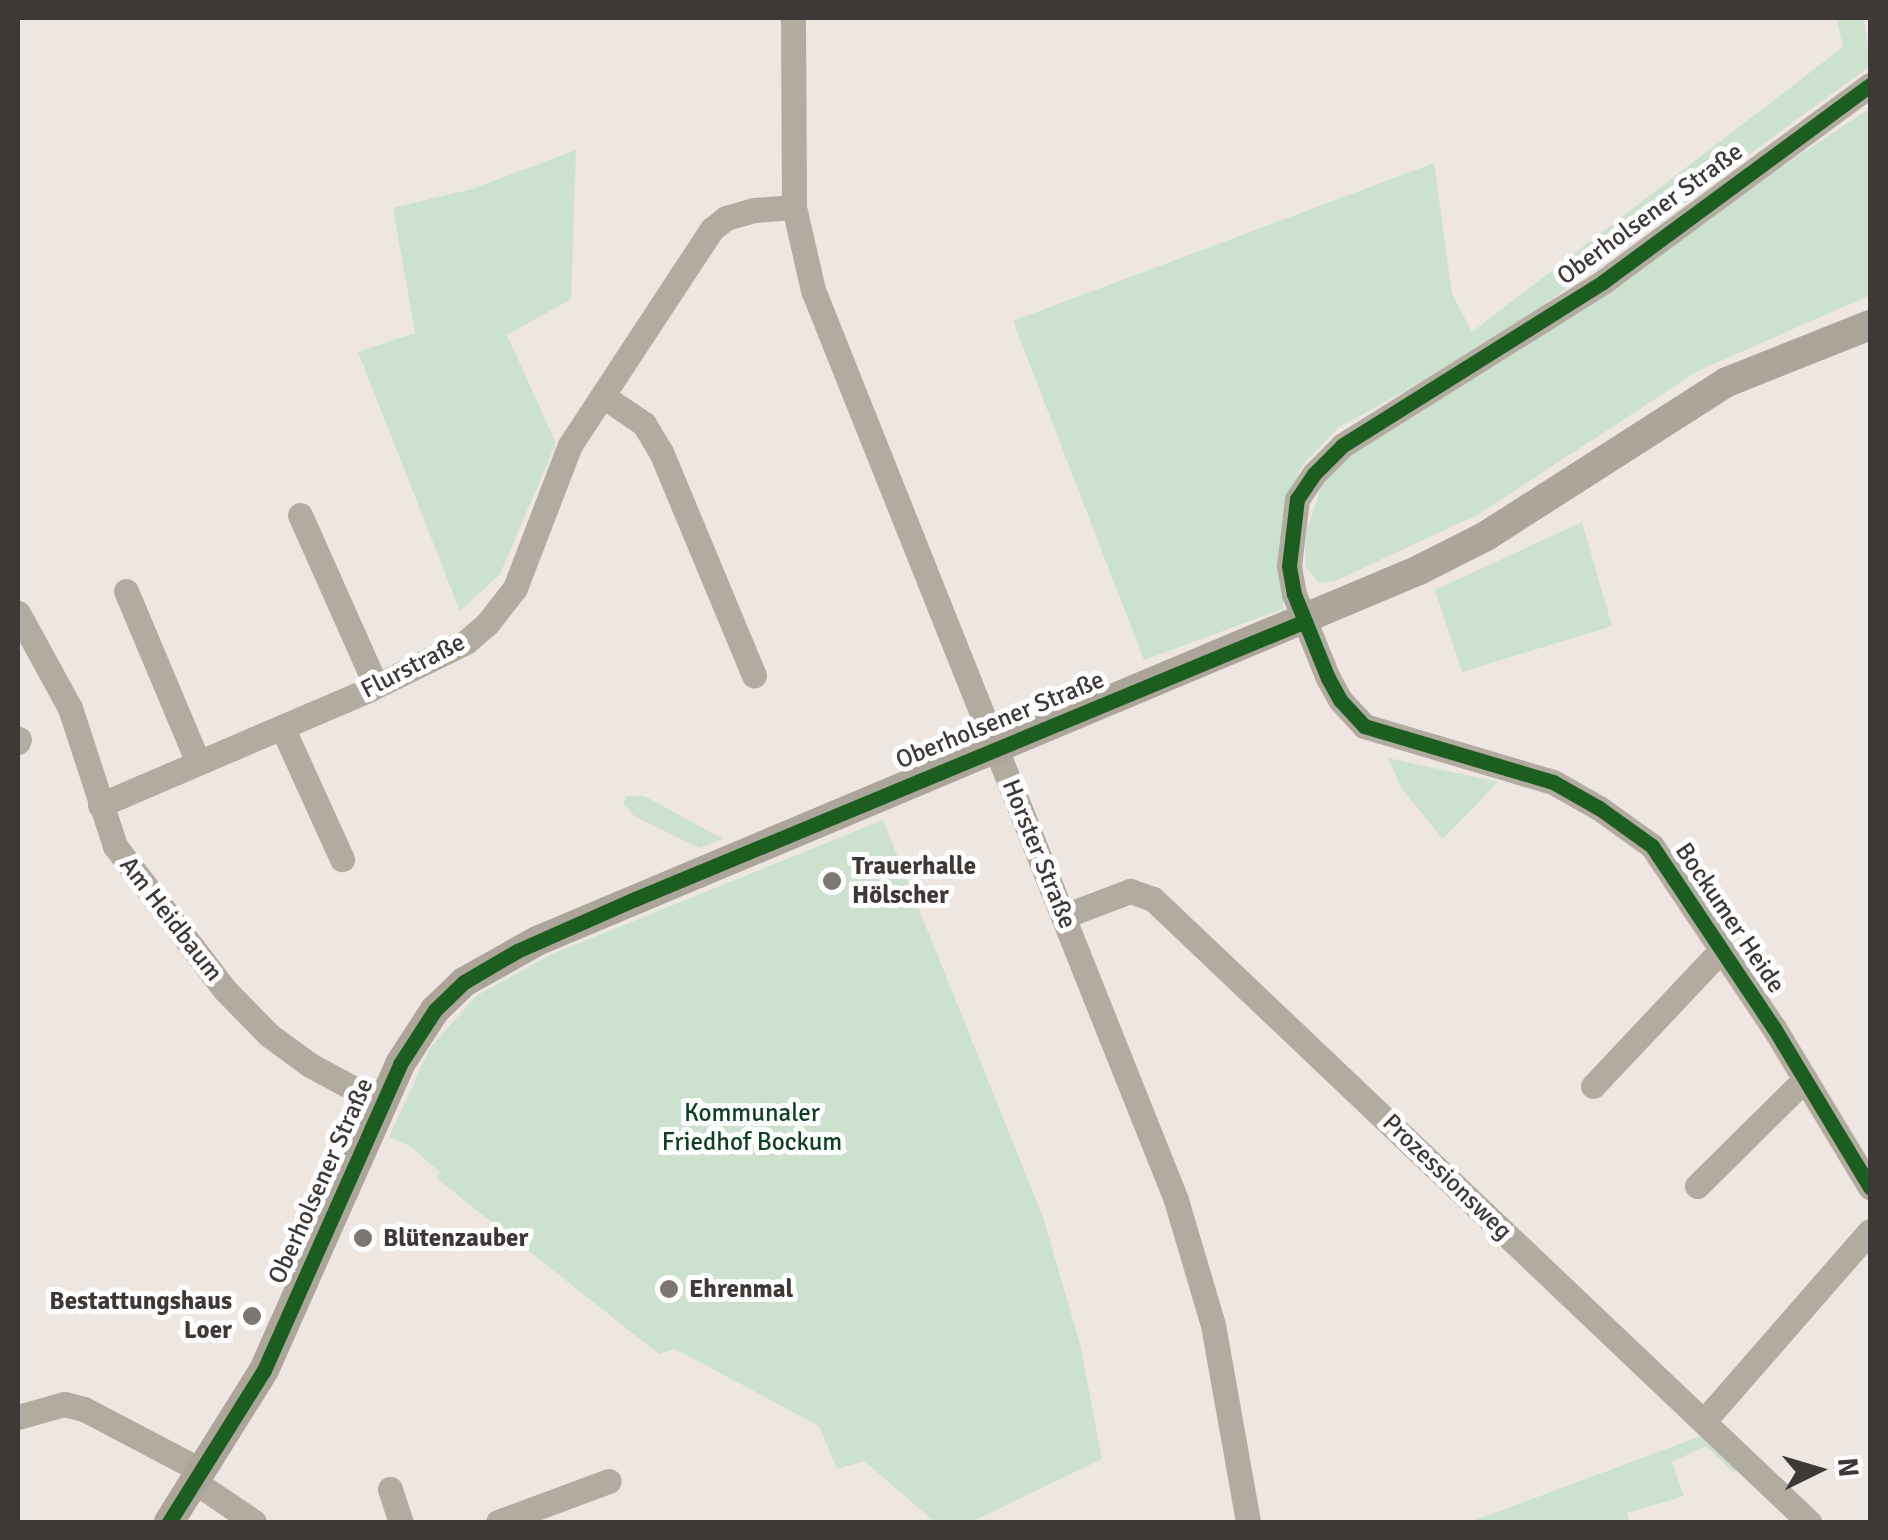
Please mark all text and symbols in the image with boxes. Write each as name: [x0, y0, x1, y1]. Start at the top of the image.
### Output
street label: Oberholsener Straße: [1551, 137, 1749, 291]
street label: Flurstraße: [356, 627, 470, 705]
street label: Oberholsener Straße: [891, 664, 1109, 776]
street label: Horster Straße: [995, 775, 1083, 933]
street label: Bockumer Heide: [1669, 837, 1791, 999]
street label: Am Heidbaum: [113, 851, 229, 987]
place label: Trauerhalle Hölscher: [852, 852, 976, 911]
marker: Trauerhalle Hölscher: [821, 870, 843, 892]
street label: Oberholsener Straße: [262, 1073, 380, 1289]
park label: Kommunaler Friedhof Bockum: [662, 1099, 842, 1158]
street label: Prozessionsweg: [1376, 1108, 1518, 1246]
place label: Blütenzauber: [383, 1223, 528, 1253]
marker: Blütenzauber: [352, 1227, 374, 1249]
place label: Ehrenmal: [689, 1274, 793, 1304]
marker: Ehrenmal: [658, 1278, 680, 1300]
place label: Bestattungshaus Loer: [49, 1287, 232, 1346]
marker: Bestattungshaus Loer: [241, 1305, 263, 1327]
north arrow: [1768, 1420, 1868, 1520]
text: N: [1830, 1456, 1866, 1479]

